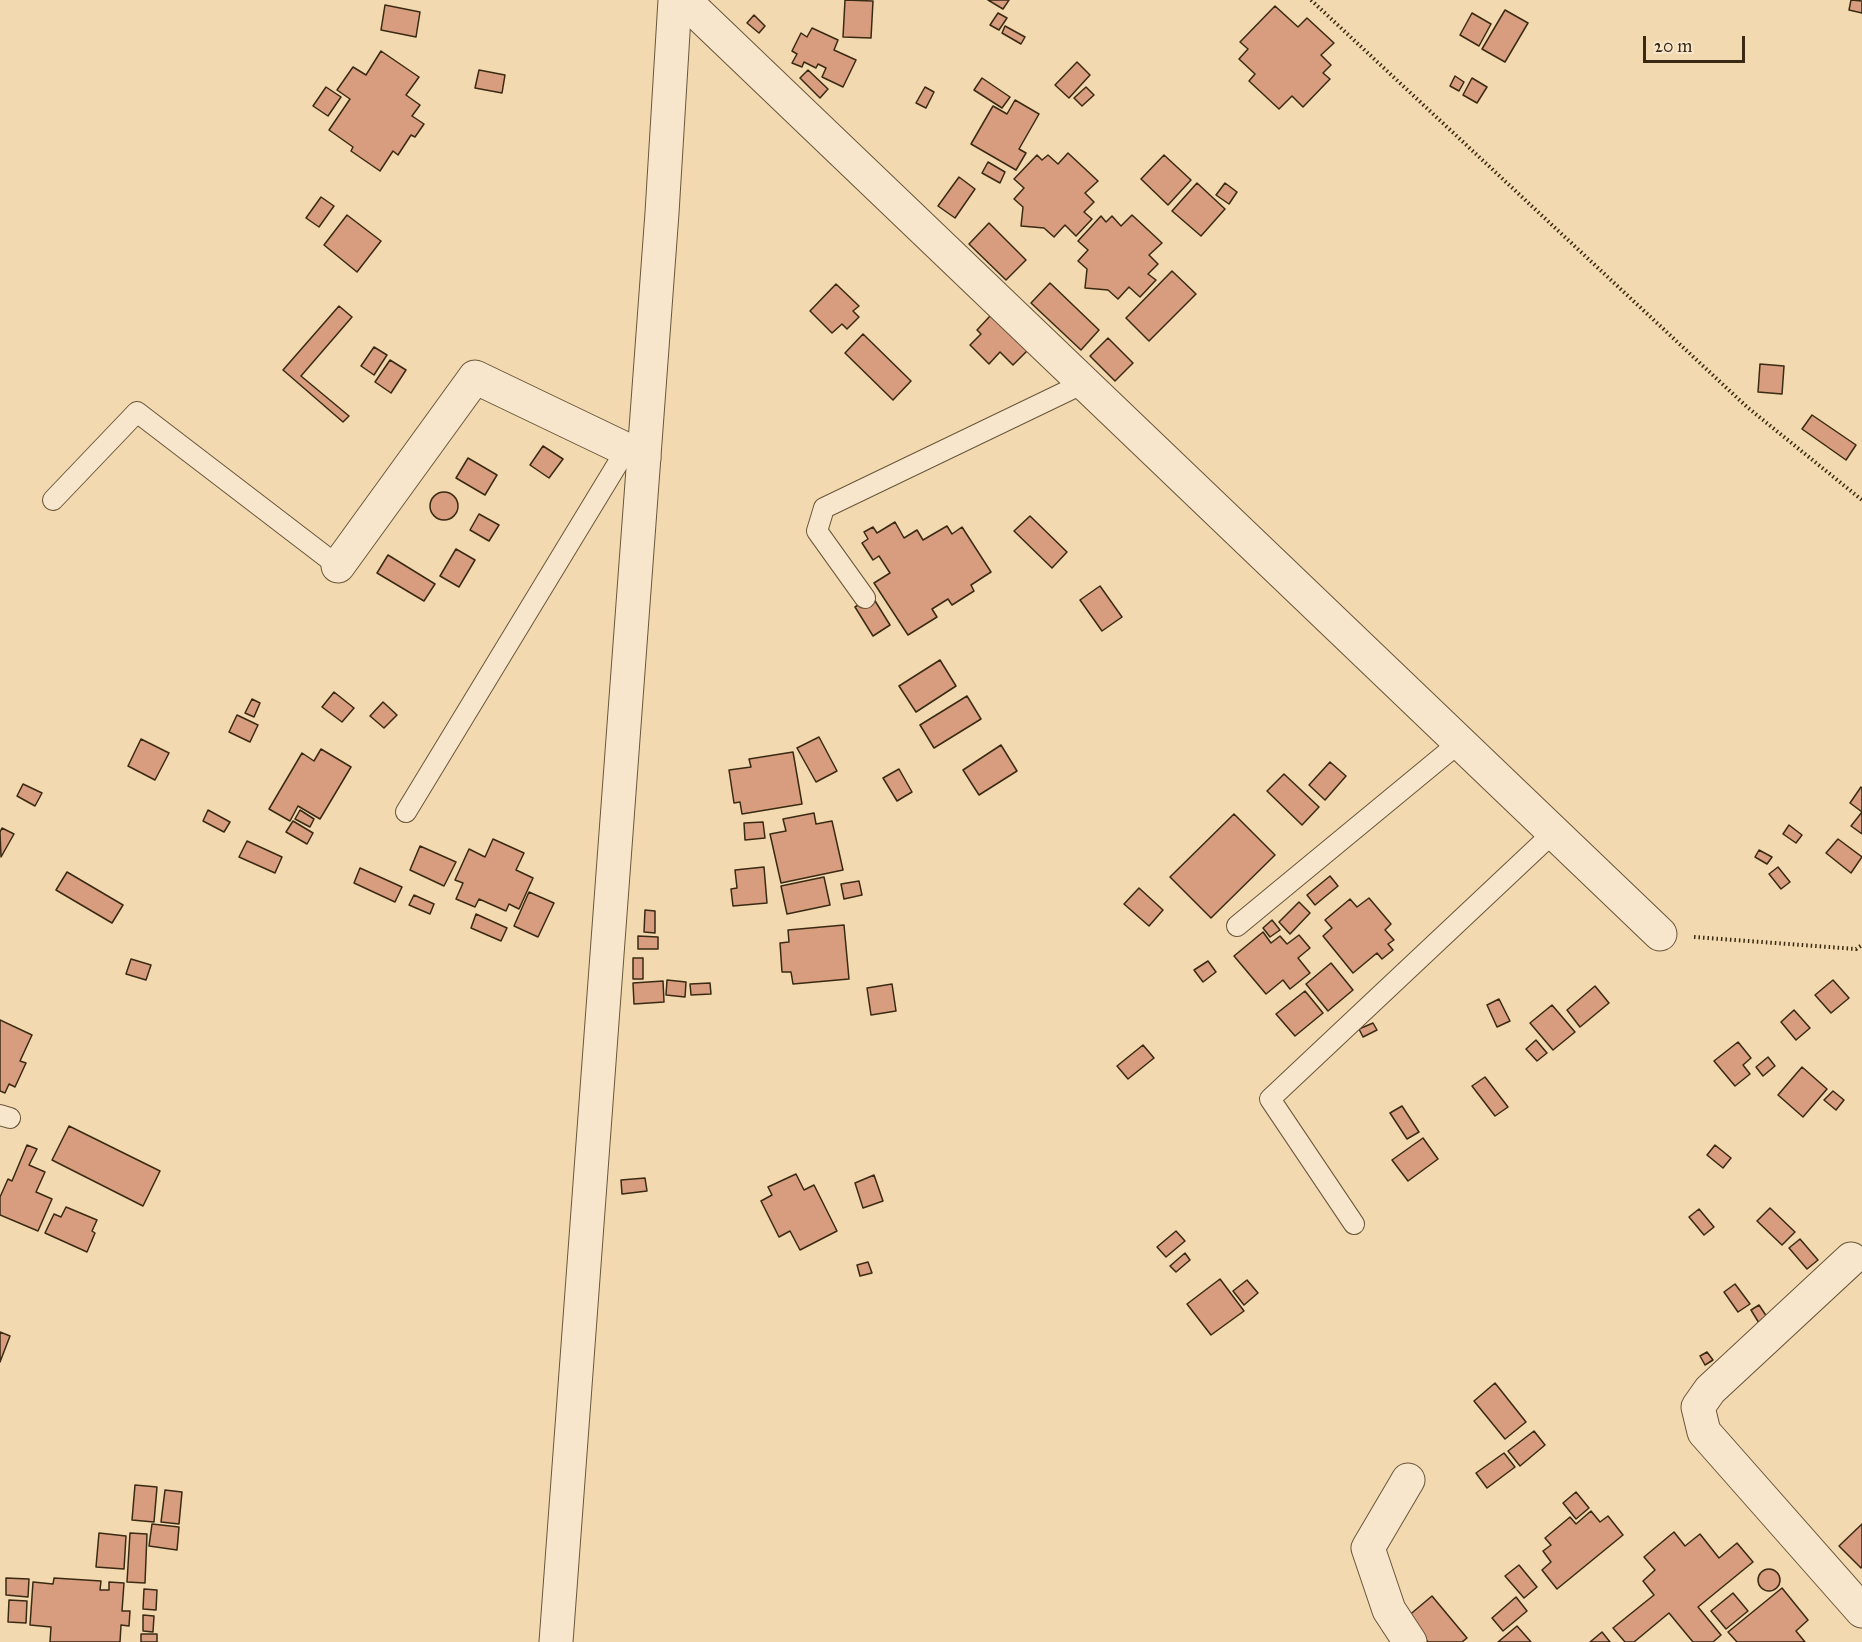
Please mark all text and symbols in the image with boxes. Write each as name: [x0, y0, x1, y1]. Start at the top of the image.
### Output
scale bar: [1646, 24, 1748, 62]
text: 20 m: [1654, 35, 1692, 57]

